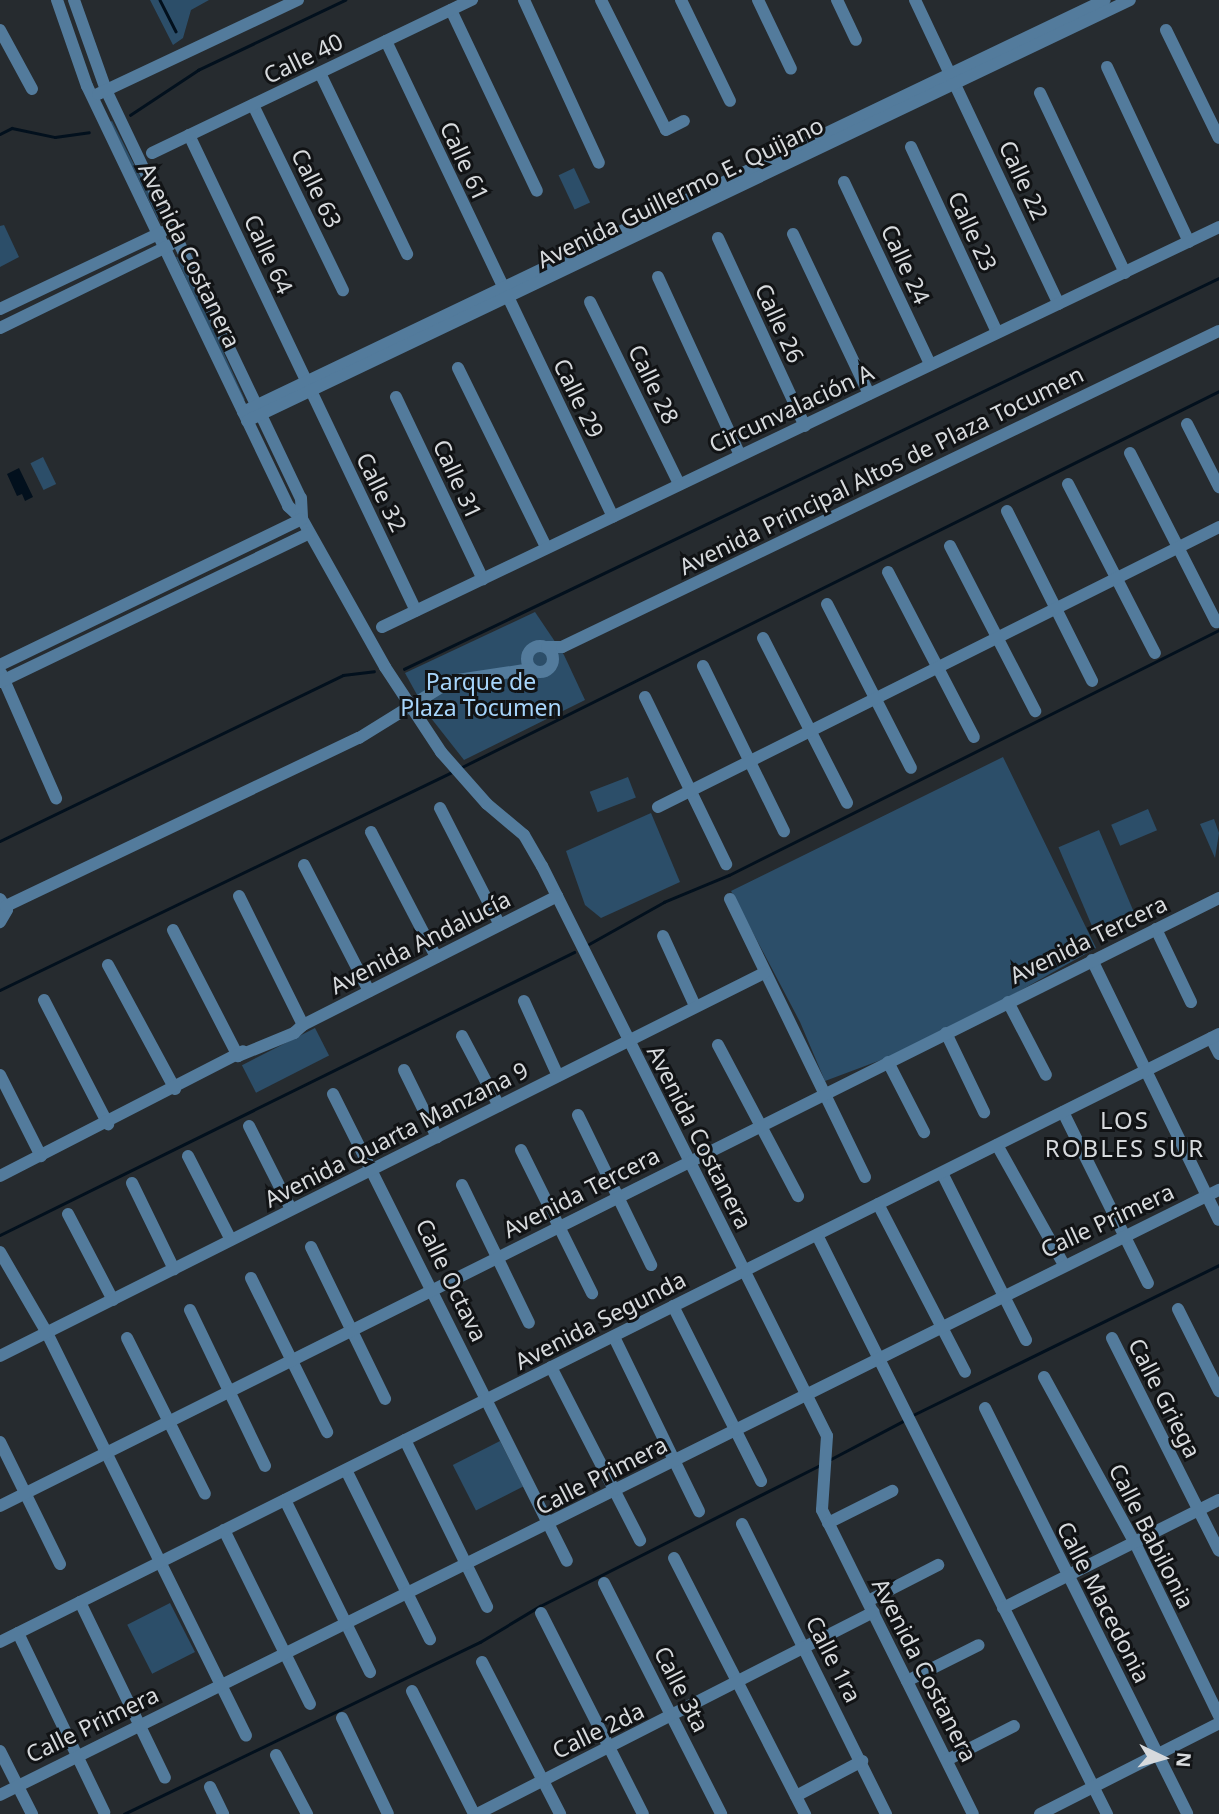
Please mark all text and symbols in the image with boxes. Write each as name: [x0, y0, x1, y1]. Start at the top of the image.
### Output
street label: Calle 40: [259, 27, 347, 89]
street label: Avenida Guillermo E. Quijano: [532, 111, 828, 273]
street label: Calle 61: [435, 117, 495, 205]
street label: Calle 22: [994, 136, 1054, 224]
street label: Calle 63: [286, 144, 348, 232]
street label: Avenida Costanera: [133, 158, 247, 352]
street label: Calle 23: [943, 187, 1003, 275]
street label: Calle 64: [239, 210, 299, 298]
street label: Calle 24: [876, 220, 936, 308]
street label: Calle 26: [750, 279, 810, 367]
street label: Calle 28: [623, 340, 685, 428]
street label: Calle 29: [548, 354, 610, 442]
street label: Circunvalación A: [704, 358, 878, 458]
street label: Avenida Principal Altos de Plaza Tocumen: [674, 360, 1088, 580]
street label: Calle 31: [428, 435, 488, 523]
street label: Calle 32: [351, 448, 413, 536]
park label: Parque de Plaza Tocumen: [400, 667, 562, 721]
street label: Avenida Andalucía: [325, 885, 515, 999]
street label: Avenida Tercera: [1005, 889, 1171, 989]
street label: Avenida Costanera: [642, 1041, 758, 1233]
street label: Avenida Quarta Manzana 9: [260, 1055, 532, 1213]
district label: LOS ROBLES SUR: [1046, 1106, 1204, 1162]
street label: Avenida Tercera: [498, 1141, 664, 1243]
street label: Calle Primera: [1036, 1177, 1178, 1263]
street label: Calle Octava: [410, 1214, 494, 1346]
street label: Avenida Segunda: [510, 1265, 690, 1375]
street label: Calle Griega: [1123, 1334, 1207, 1462]
street label: Calle Primera: [531, 1430, 671, 1520]
street label: Calle Babilonia: [1104, 1459, 1200, 1613]
street label: Calle Macedonia: [1051, 1517, 1157, 1687]
street label: Avenida Costanera: [867, 1574, 983, 1766]
street label: Calle 1ra: [801, 1611, 867, 1707]
street label: Calle 3ta: [649, 1641, 715, 1737]
street label: Calle Primera: [21, 1680, 163, 1768]
street label: Calle 2da: [548, 1696, 648, 1764]
north arrow: [1128, 1723, 1198, 1793]
text: N: [1170, 1751, 1198, 1769]

